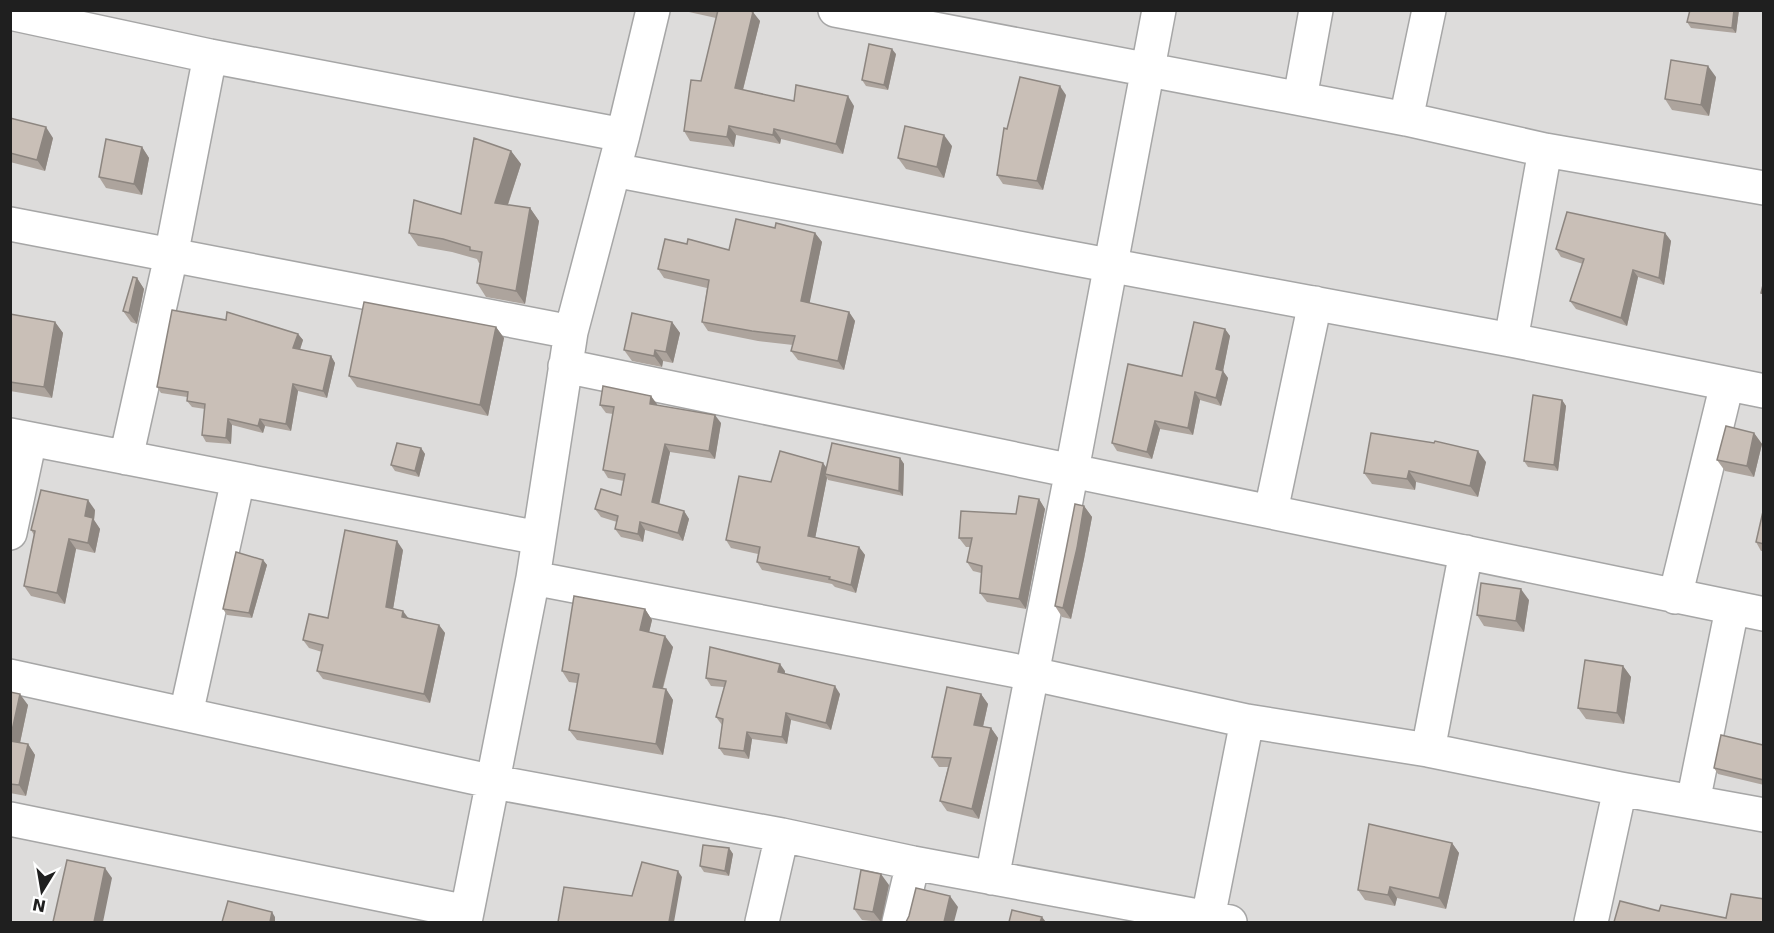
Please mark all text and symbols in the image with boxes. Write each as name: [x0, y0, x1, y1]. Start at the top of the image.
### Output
north arrow: [12, 861, 72, 921]
text: N: [31, 895, 48, 916]

